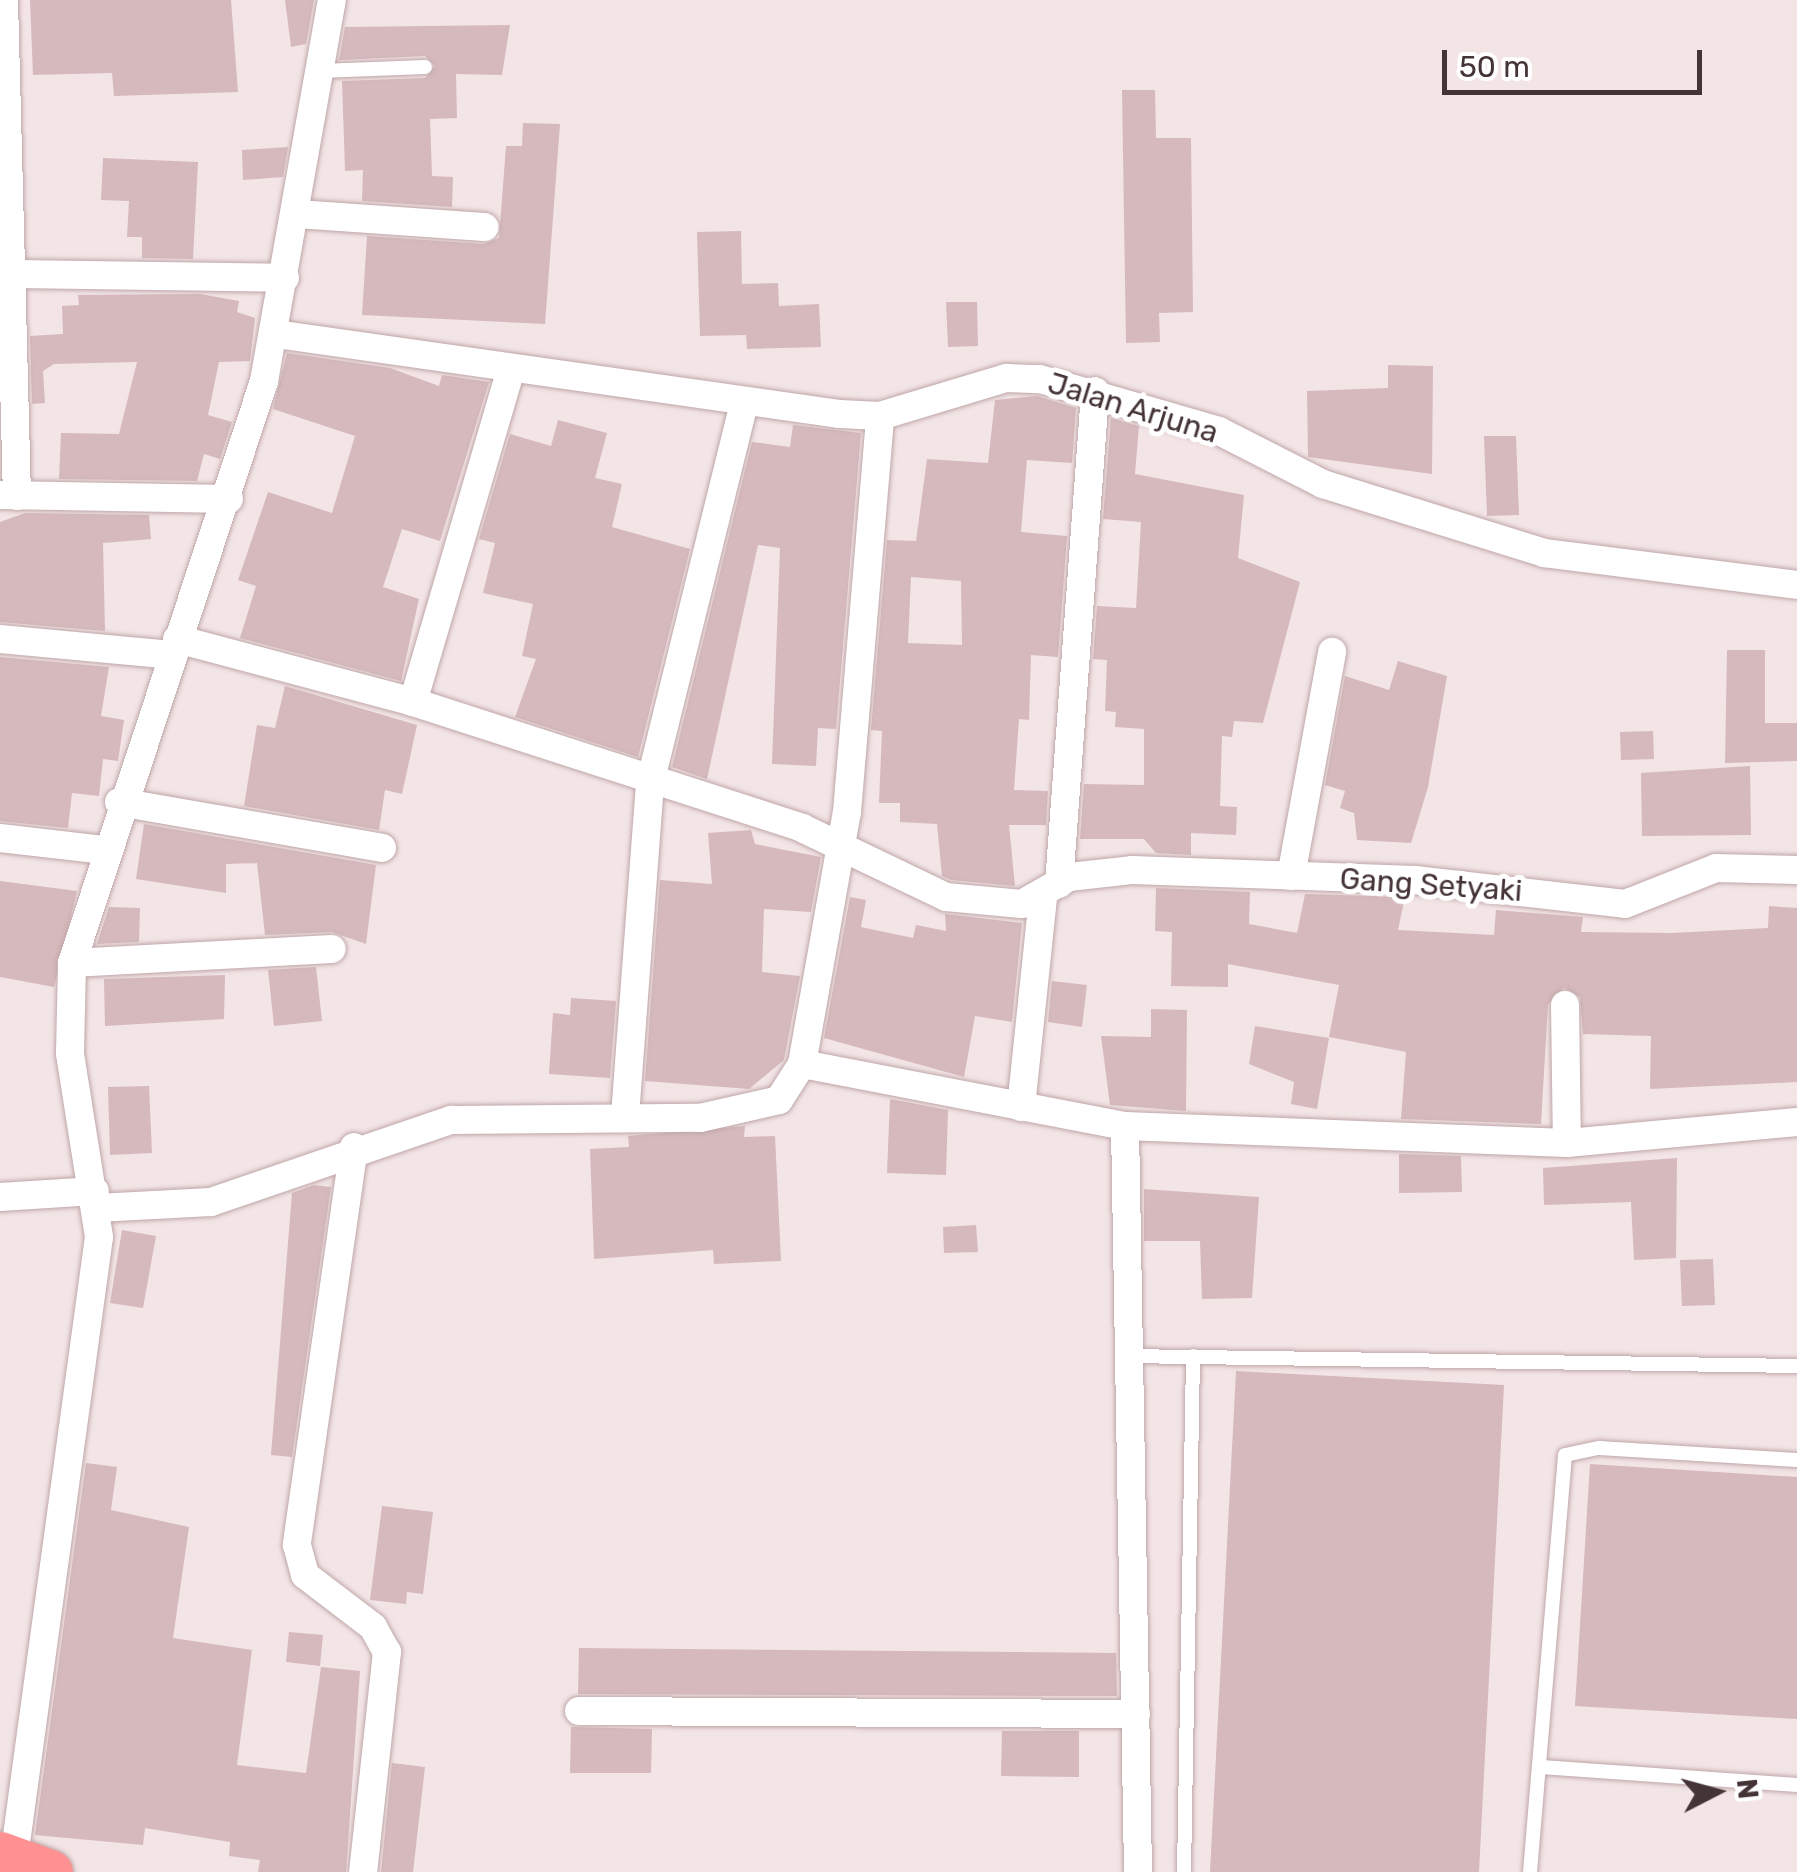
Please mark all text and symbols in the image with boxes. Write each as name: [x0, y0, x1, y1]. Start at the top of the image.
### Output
scale bar: [1447, 30, 1707, 92]
text: 50 m: [1459, 49, 1530, 85]
street label: Jalan Arjuna: [1043, 365, 1223, 451]
street label: Gang Setyaki: [1339, 861, 1523, 909]
north arrow: [1667, 1742, 1767, 1842]
text: N: [1730, 1777, 1765, 1801]

